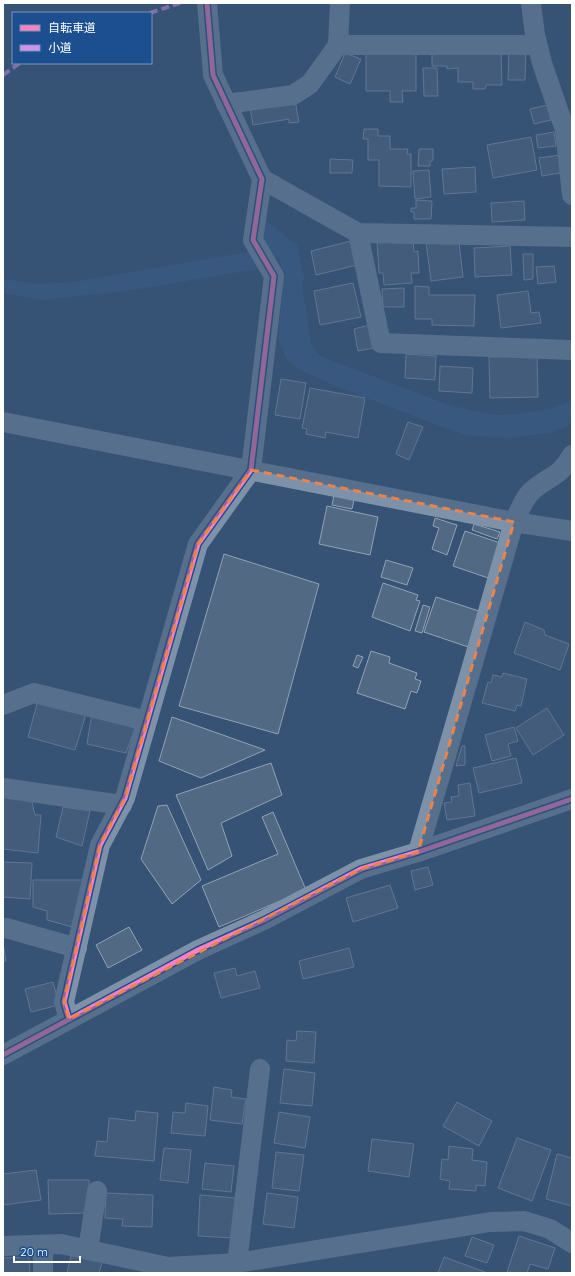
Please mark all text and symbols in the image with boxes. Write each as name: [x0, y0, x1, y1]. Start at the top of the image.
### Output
legend: [12, 12, 152, 64]
text: 自転車道: [48, 20, 96, 35]
text: 小道: [48, 40, 72, 55]
scale bar: [14, 1238, 80, 1264]
text: 20 m: [20, 1244, 48, 1259]

